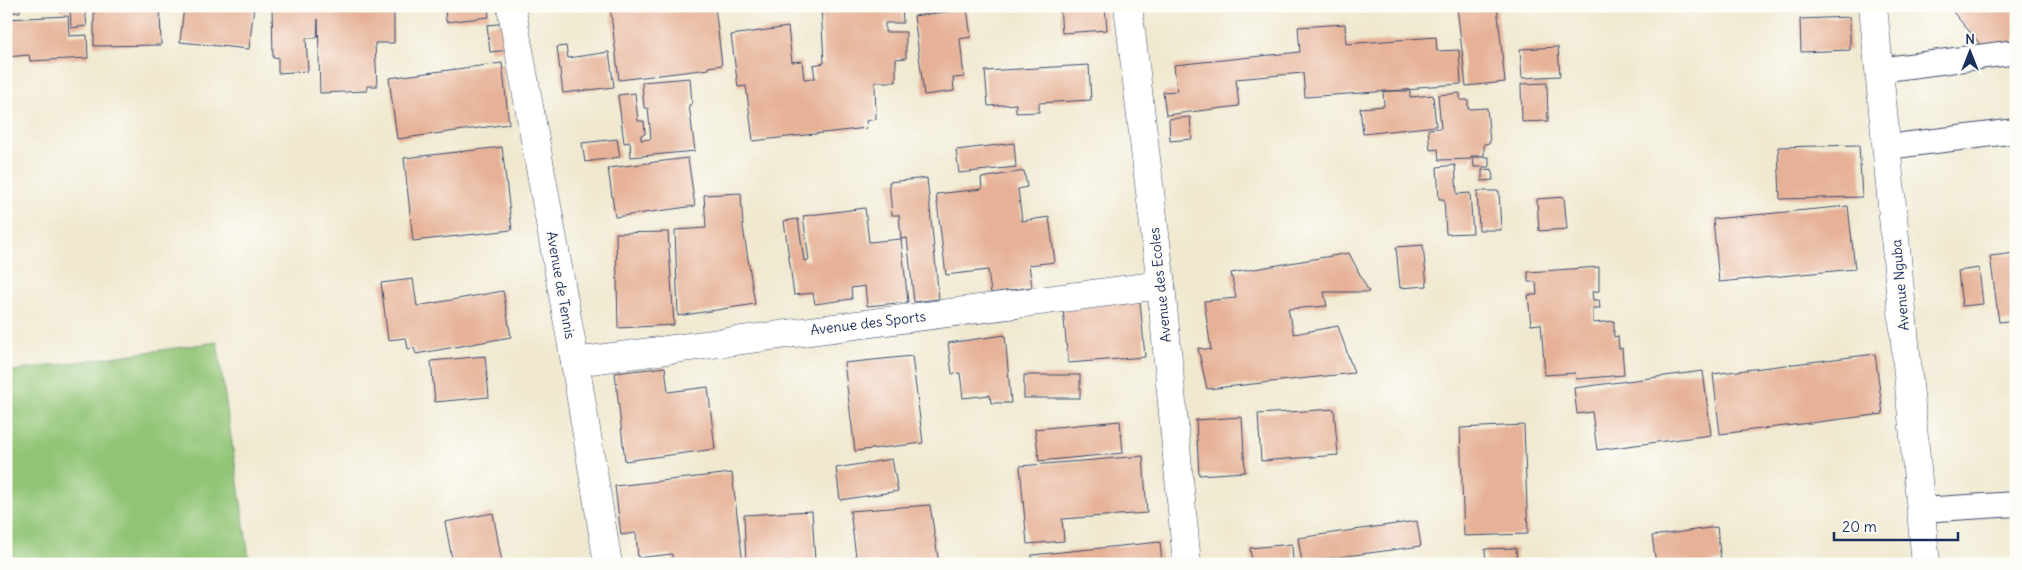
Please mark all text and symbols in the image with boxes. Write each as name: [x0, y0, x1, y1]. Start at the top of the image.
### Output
north arrow: [1944, 28, 1994, 78]
text: N: [1965, 30, 1975, 48]
street label: Avenue des Ecoles: [1145, 227, 1175, 343]
street label: Avenue de Tennis: [543, 230, 579, 340]
street label: Avenue Nguba: [1887, 239, 1913, 331]
street label: Avenue des Sports: [809, 307, 927, 339]
scale bar: [1834, 510, 1958, 542]
text: 20 m: [1842, 517, 1877, 536]

